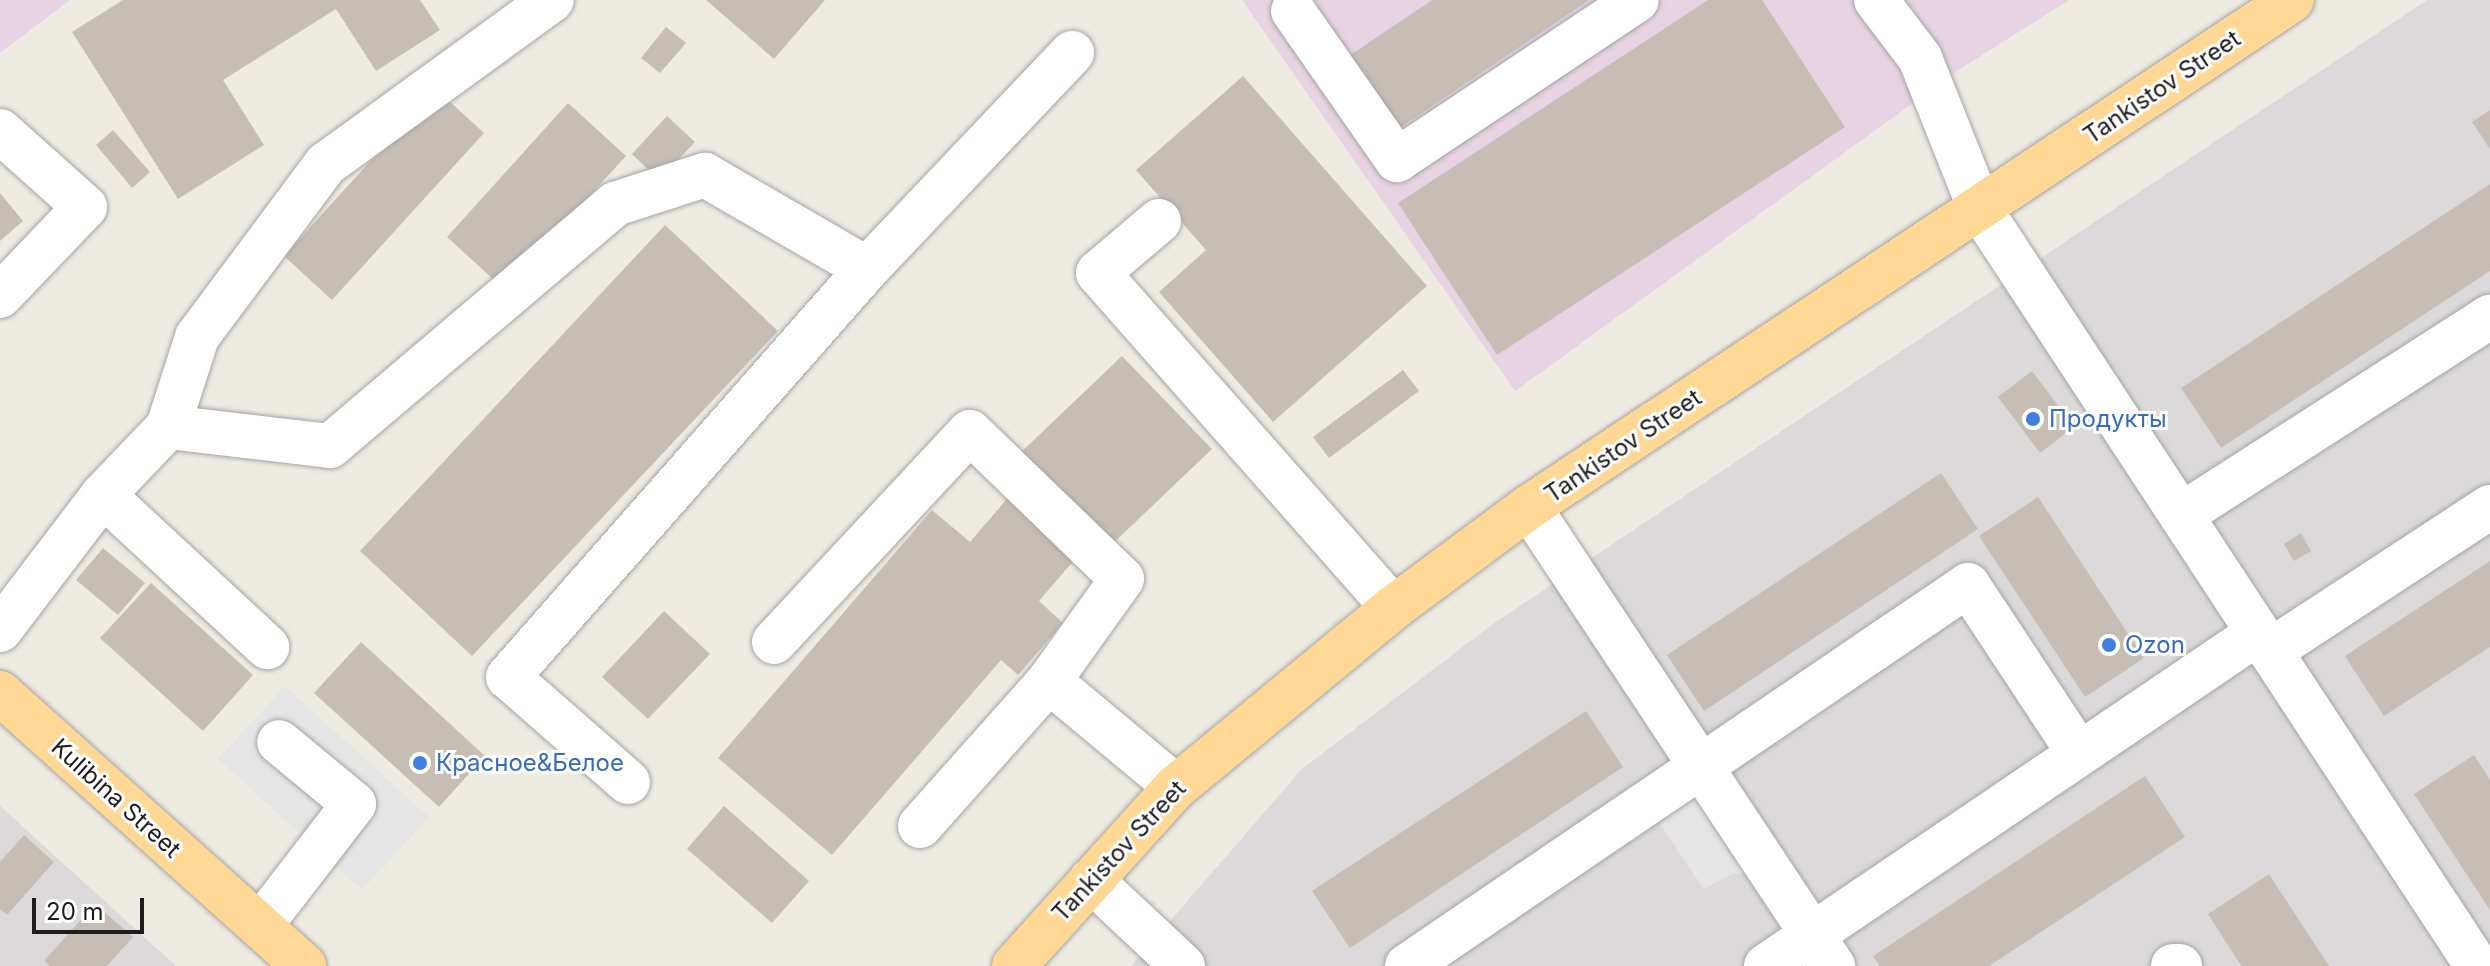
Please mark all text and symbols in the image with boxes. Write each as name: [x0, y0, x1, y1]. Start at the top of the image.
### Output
street label: Tankistov Street: [2078, 24, 2246, 150]
street label: Tankistov Street: [1539, 383, 1707, 509]
place label: Продукты: [2049, 405, 2167, 433]
marker: Продукты: [2024, 410, 2042, 428]
place label: Ozon: [2125, 631, 2185, 659]
marker: Ozon: [2100, 636, 2118, 654]
street label: Kulibina Street: [46, 733, 186, 863]
place label: Красное&Белое: [436, 749, 624, 777]
marker: Красное&Белое: [411, 754, 429, 772]
street label: Tankistov Street: [1046, 774, 1192, 928]
scale bar: [36, 882, 148, 932]
text: 20 m: [46, 897, 104, 926]

